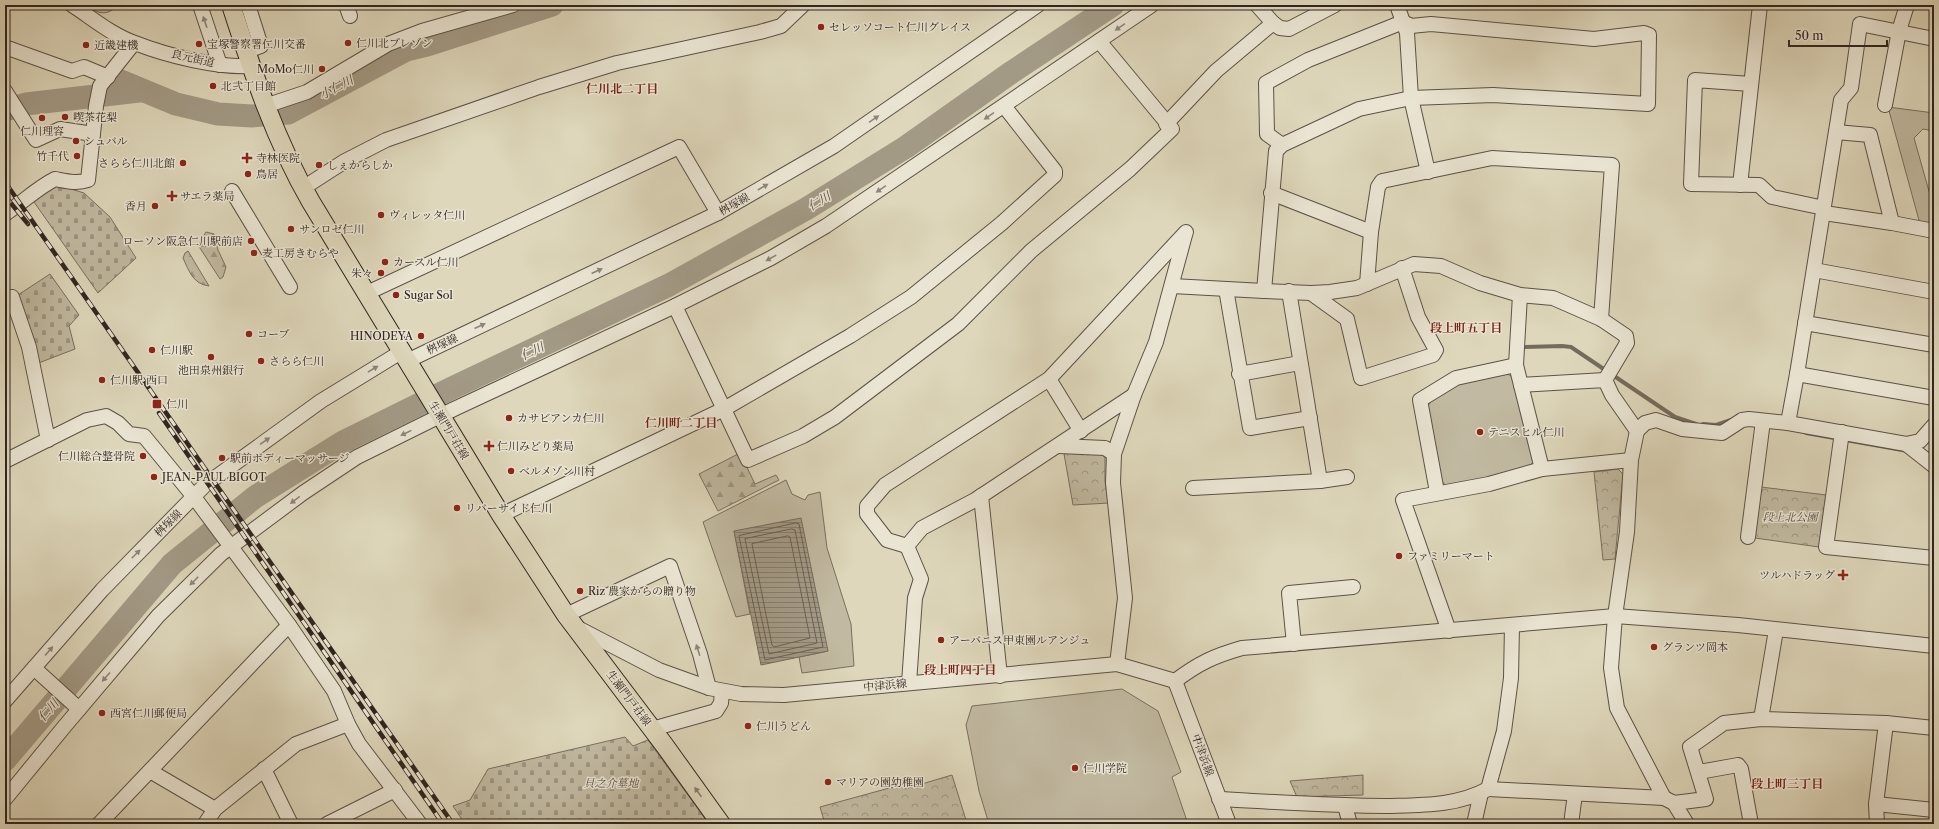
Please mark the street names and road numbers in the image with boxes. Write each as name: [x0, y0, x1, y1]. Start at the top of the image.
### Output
street label: 良元街道: [170, 46, 216, 70]
street label: 桝塚線: [716, 190, 752, 218]
street label: 桝塚線: [424, 331, 460, 357]
street label: 生瀬門戸荘線: [426, 398, 472, 462]
street label: 桝塚線: [151, 506, 185, 540]
street label: 生瀬門戸荘線: [604, 667, 654, 729]
street label: 中津浜線: [862, 676, 908, 694]
street label: 中津浜線: [1189, 732, 1217, 778]

